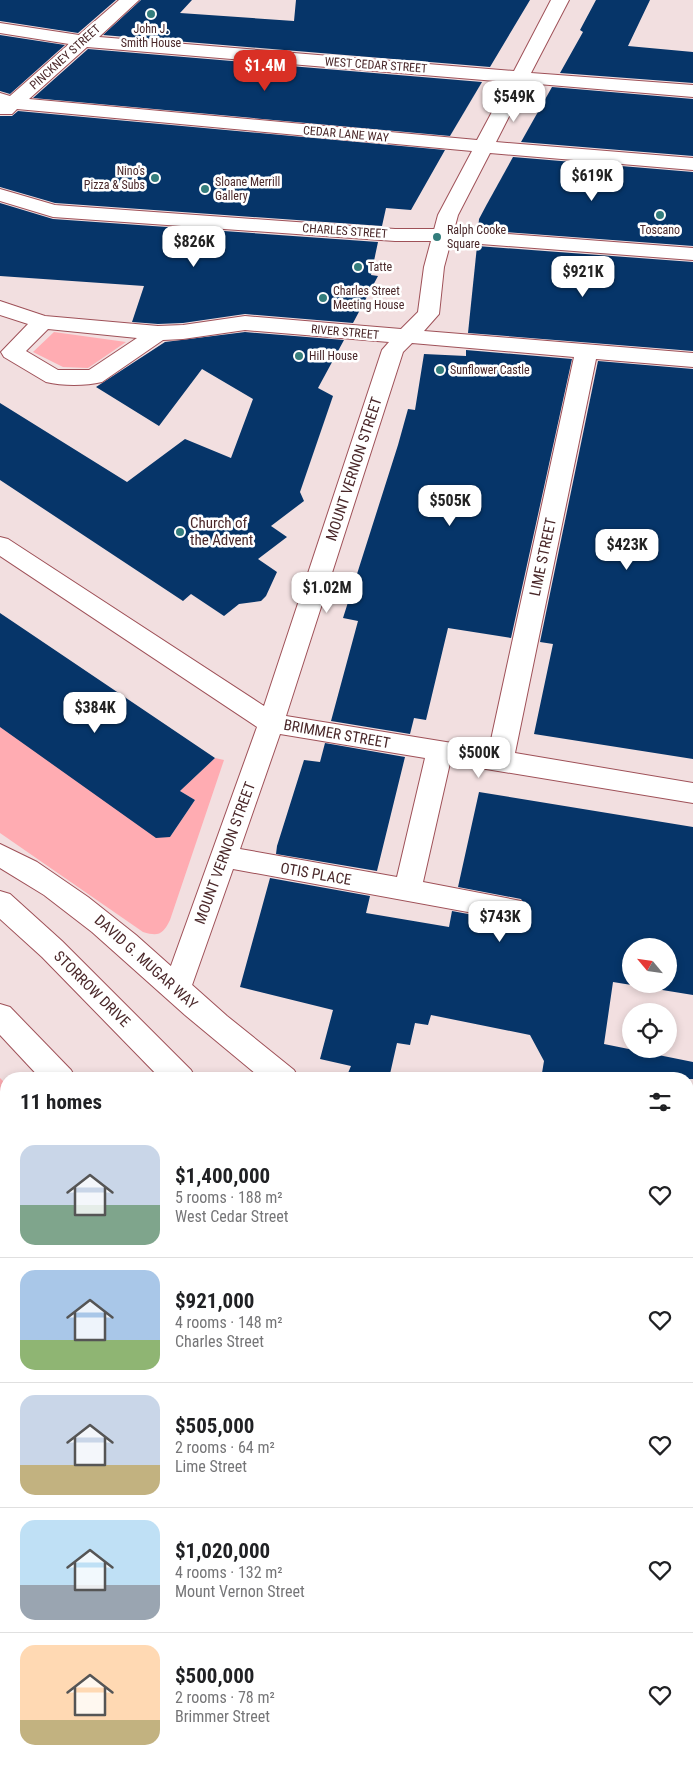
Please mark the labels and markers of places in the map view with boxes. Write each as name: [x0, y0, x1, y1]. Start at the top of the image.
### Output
marker: John J. Smith House: [145, 8, 157, 20]
place label: John J. Smith House: [121, 22, 182, 50]
pin: $1.4M: [230, 49, 300, 92]
pin: $549K: [479, 80, 549, 123]
pin: $619K: [557, 160, 627, 202]
place label: Nino's Pizza & Subs: [84, 164, 145, 192]
marker: Nino's Pizza & Subs: [149, 172, 161, 184]
place label: Sloane Merrill Gallery: [215, 175, 280, 203]
marker: Sloane Merrill Gallery: [199, 183, 211, 195]
marker: Toscano: [654, 209, 666, 221]
place label: Ralph Cooke Square: [447, 223, 506, 251]
place label: Toscano: [640, 223, 680, 237]
pin: $826K: [159, 226, 229, 268]
marker: Ralph Cooke Square: [431, 231, 443, 243]
pin: $921K: [548, 256, 618, 298]
place label: Tatte: [368, 260, 392, 274]
marker: Tatte: [352, 261, 364, 273]
place label: Charles Street Meeting House: [333, 284, 405, 312]
marker: Charles Street Meeting House: [317, 292, 329, 304]
place label: Hill House: [309, 349, 358, 363]
marker: Hill House: [293, 350, 305, 362]
place label: Sunflower Castle: [450, 363, 530, 377]
marker: Sunflower Castle: [434, 364, 446, 376]
pin: $505K: [415, 484, 485, 527]
place label: Church of the Advent: [190, 514, 253, 549]
marker: Church of the Advent: [174, 526, 186, 538]
pin: $423K: [592, 528, 662, 571]
pin: $1.02M: [286, 572, 368, 614]
pin: $384K: [60, 692, 130, 734]
pin: $500K: [444, 736, 514, 779]
pin: $743K: [465, 900, 535, 943]

